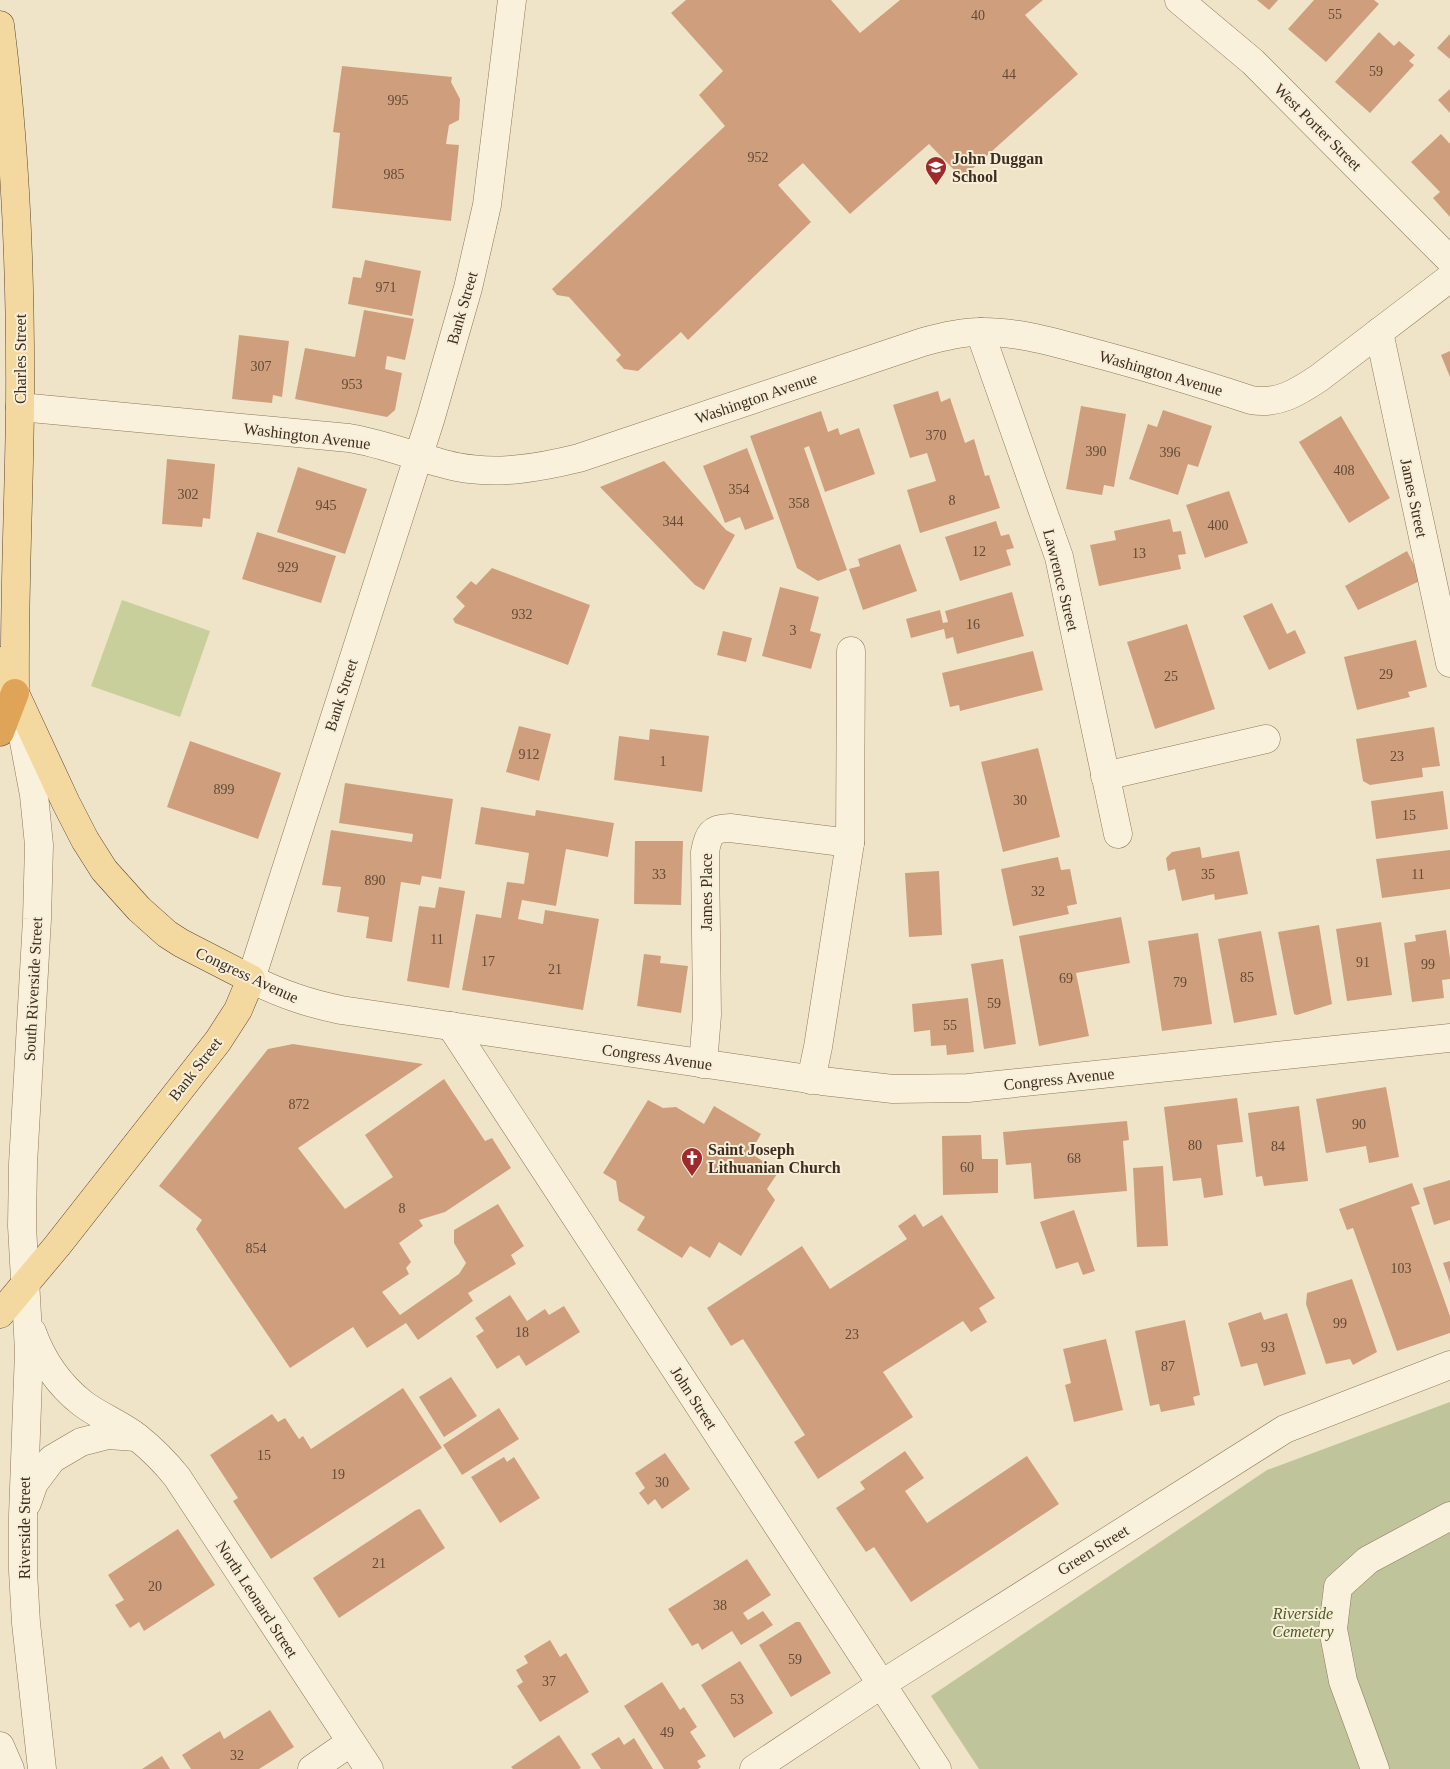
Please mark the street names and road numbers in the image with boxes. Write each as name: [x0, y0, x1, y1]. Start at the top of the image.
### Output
street label: West Porter Street: [1271, 80, 1365, 174]
street label: Bank Street: [443, 269, 481, 346]
street label: Charles Street: [12, 313, 29, 404]
street label: Washington Avenue: [1097, 347, 1225, 400]
street label: Washington Avenue: [693, 369, 819, 428]
street label: Washington Avenue: [242, 420, 371, 453]
street label: James Street: [1397, 457, 1431, 540]
street label: Lawrence Street: [1040, 527, 1082, 633]
street label: Bank Street: [321, 656, 361, 733]
street label: James Place: [698, 853, 715, 931]
street label: South Riverside Street: [21, 916, 45, 1061]
street label: Congress Avenue: [193, 944, 301, 1007]
street label: Bank Street: [165, 1034, 225, 1104]
street label: Congress Avenue: [601, 1041, 713, 1074]
street label: Congress Avenue: [1003, 1065, 1115, 1094]
street label: John Street: [667, 1363, 721, 1433]
street label: Riverside Street: [16, 1476, 33, 1579]
street label: Green Street: [1054, 1521, 1132, 1579]
street label: North Leonard Street: [213, 1537, 301, 1661]

